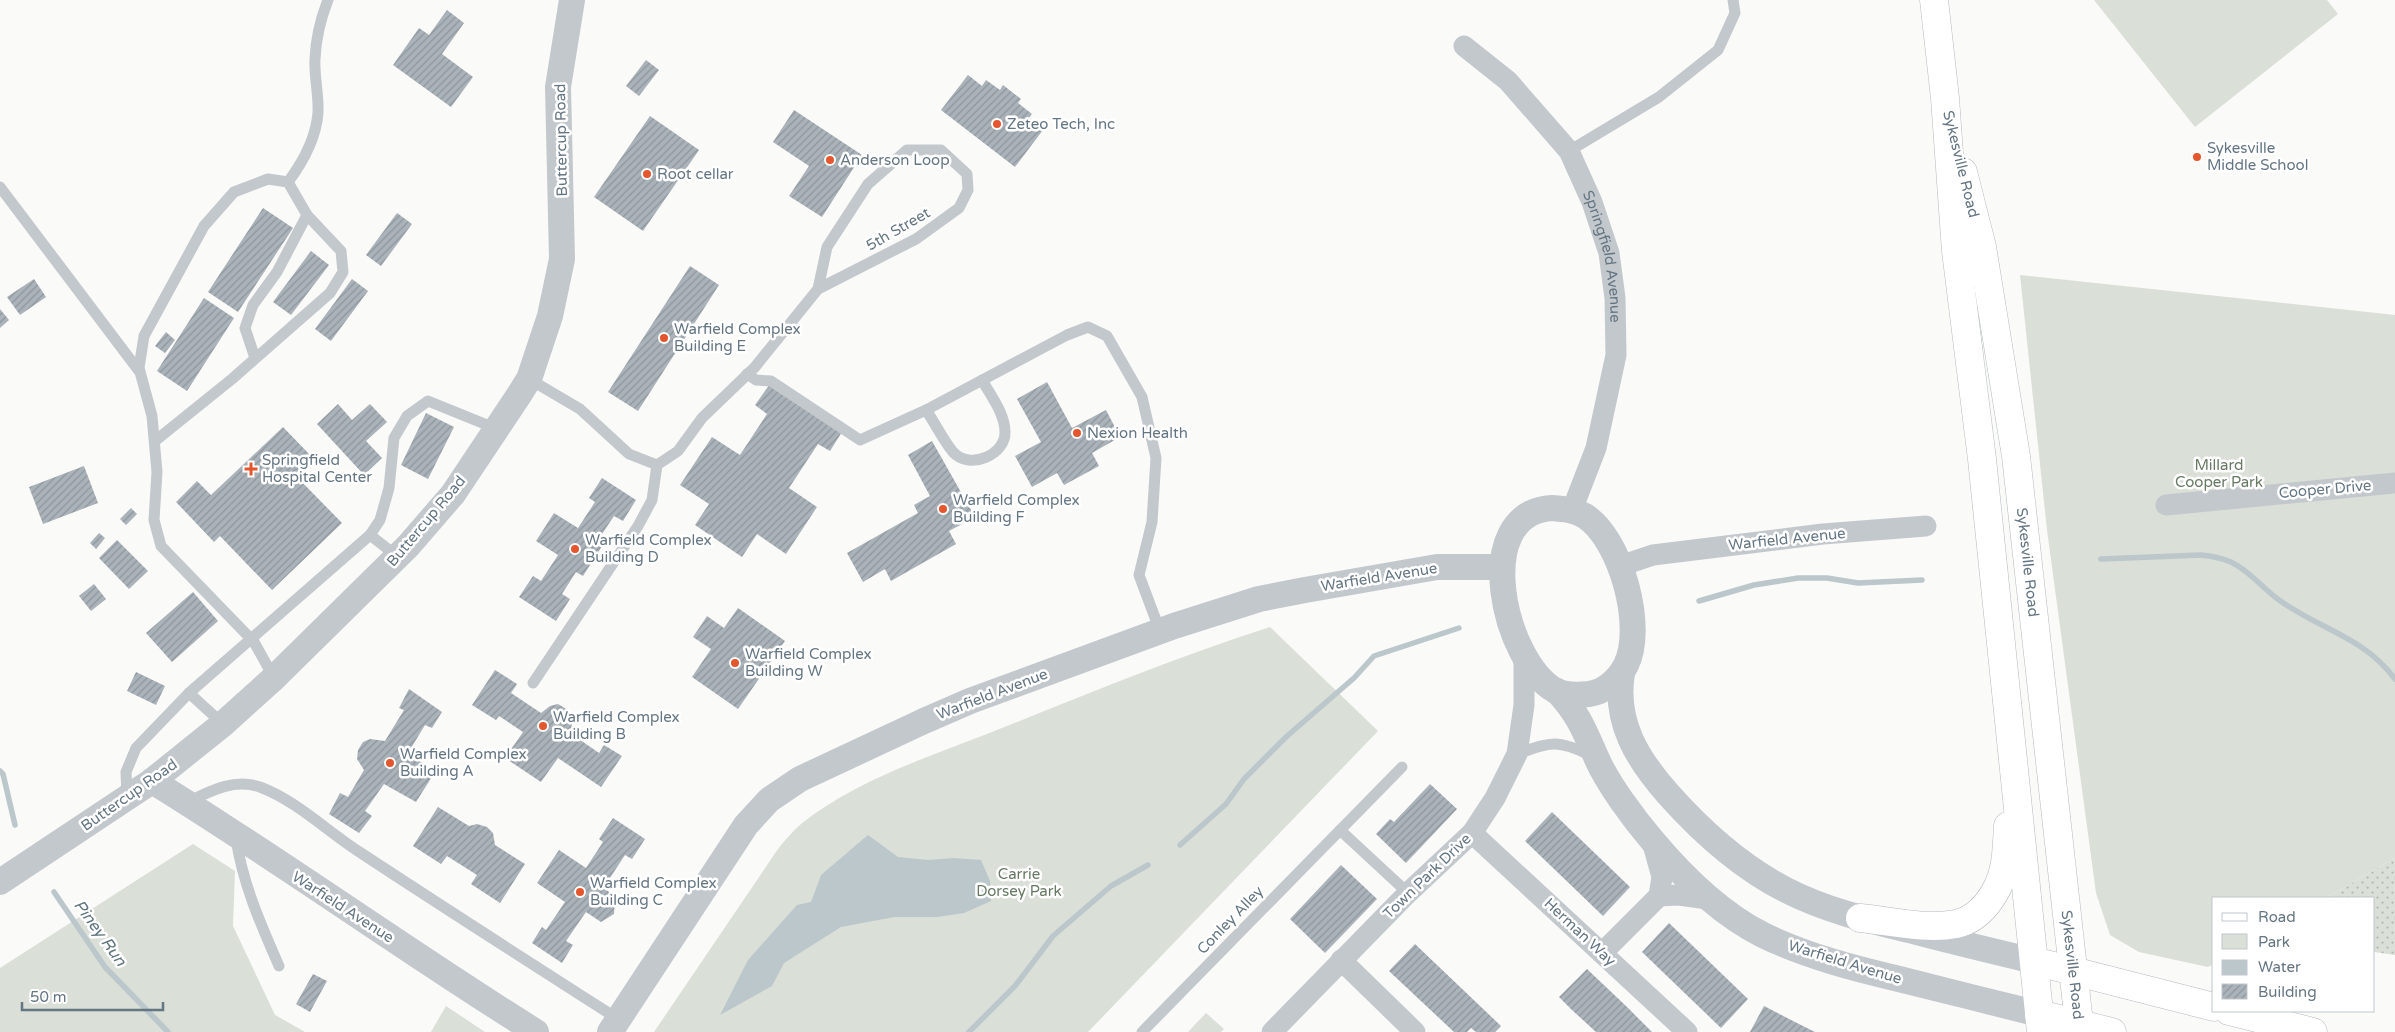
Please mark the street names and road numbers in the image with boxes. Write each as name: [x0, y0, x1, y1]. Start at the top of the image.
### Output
street label: Buttercup Road: [551, 83, 571, 197]
street label: Sykesville Road: [1939, 109, 1983, 219]
street label: Springfield Avenue: [1579, 188, 1624, 323]
street label: 5th Street: [863, 203, 933, 255]
street label: Buttercup Road: [383, 472, 469, 570]
street label: Cooper Drive: [2278, 476, 2372, 502]
street label: Sykesville Road: [2013, 507, 2043, 618]
street label: Warfield Avenue: [1728, 524, 1846, 554]
street label: Warfield Avenue: [1320, 559, 1438, 595]
street label: Warfield Avenue: [934, 665, 1050, 723]
street label: Buttercup Road: [78, 755, 180, 835]
street label: Town Park Drive: [1379, 830, 1475, 922]
street label: Warfield Avenue: [289, 867, 397, 947]
street label: Conley Alley: [1193, 882, 1267, 958]
street label: Herman Way: [1540, 894, 1620, 970]
street label: Sykesville Road: [2058, 909, 2088, 1020]
street label: Warfield Avenue: [1786, 936, 1904, 988]

